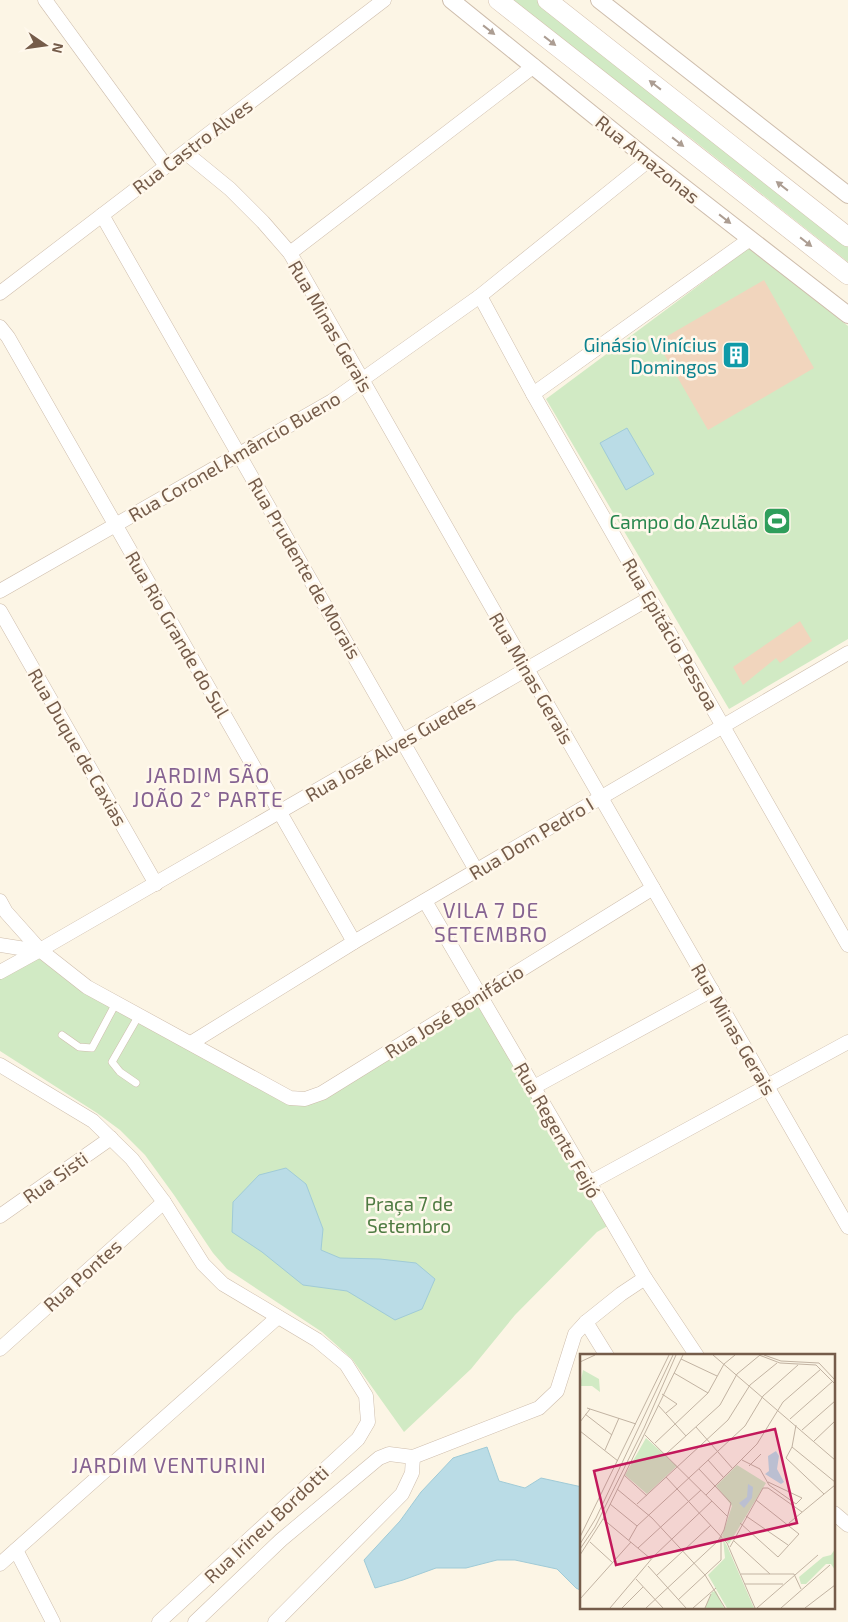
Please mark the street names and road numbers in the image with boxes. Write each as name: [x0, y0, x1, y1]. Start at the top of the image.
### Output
street label: Rua Castro Alves: [127, 93, 257, 199]
street label: Rua Amazonas: [591, 110, 705, 208]
street label: Rua Minas Gerais: [284, 256, 378, 396]
street label: Rua Coronel Amâncio Bueno: [124, 386, 344, 526]
street label: Rua Prudente de Morais: [244, 473, 366, 663]
street label: Rua Rio Grande do Sul: [121, 547, 235, 722]
street label: Rua Epitácio Pessoa: [618, 554, 724, 714]
street label: Rua Minas Gerais: [485, 608, 579, 748]
street label: Rua Duque de Caxias: [23, 664, 133, 830]
street label: Rua José Alves Guedes: [301, 690, 479, 806]
street label: Rua Dom Pedro I: [465, 792, 597, 884]
street label: Rua José Bonifácio: [380, 959, 528, 1063]
street label: Rua Minas Gerais: [687, 959, 781, 1099]
street label: Rua Regente Feijó: [510, 1058, 606, 1202]
street label: Rua Sisti: [18, 1146, 92, 1208]
street label: Rua Pontes: [38, 1234, 126, 1316]
street label: Rua Irineu Bordotti: [199, 1460, 333, 1588]

